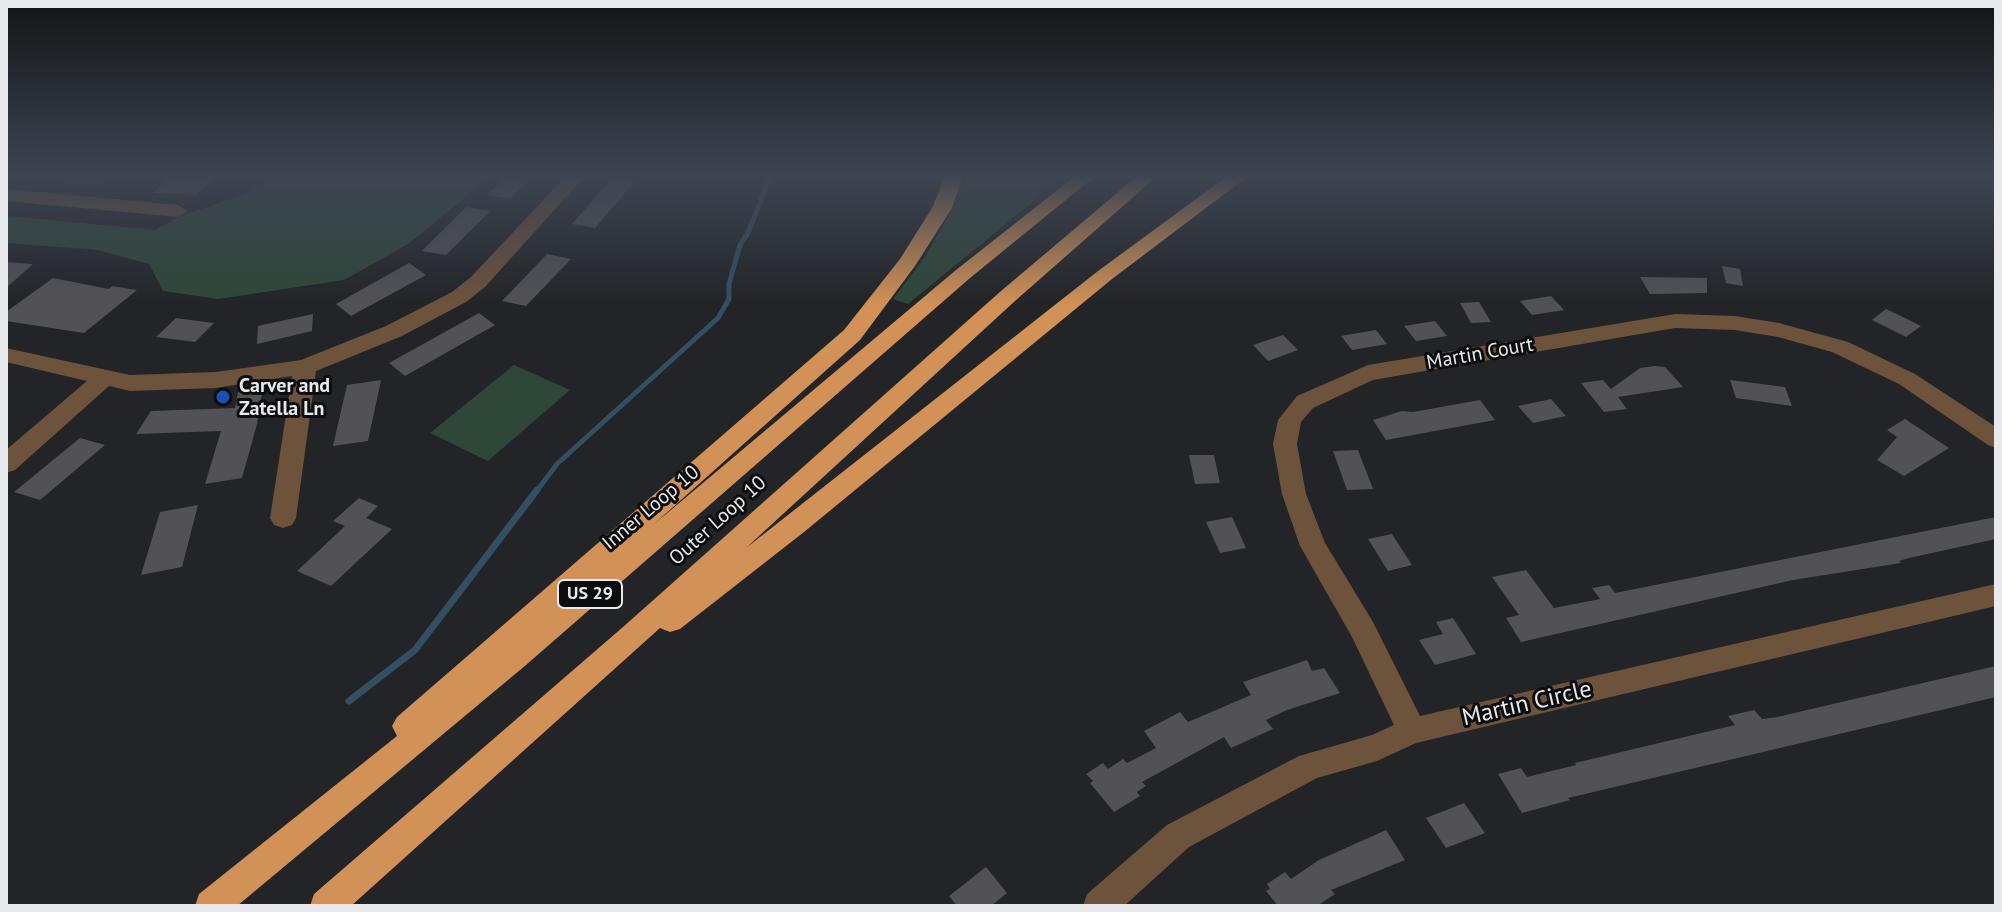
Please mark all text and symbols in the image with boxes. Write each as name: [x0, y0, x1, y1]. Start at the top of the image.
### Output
street label: Martin Court: [1425, 333, 1535, 375]
place label: Carver and Zatella Ln: [239, 374, 330, 421]
marker: Carver and Zatella Ln: [214, 388, 232, 406]
street label: Inner Loop 10: [598, 461, 704, 555]
street label: Outer Loop 10: [665, 471, 771, 571]
road number: US 29: [558, 580, 622, 608]
street label: Martin Circle: [1459, 675, 1595, 733]

